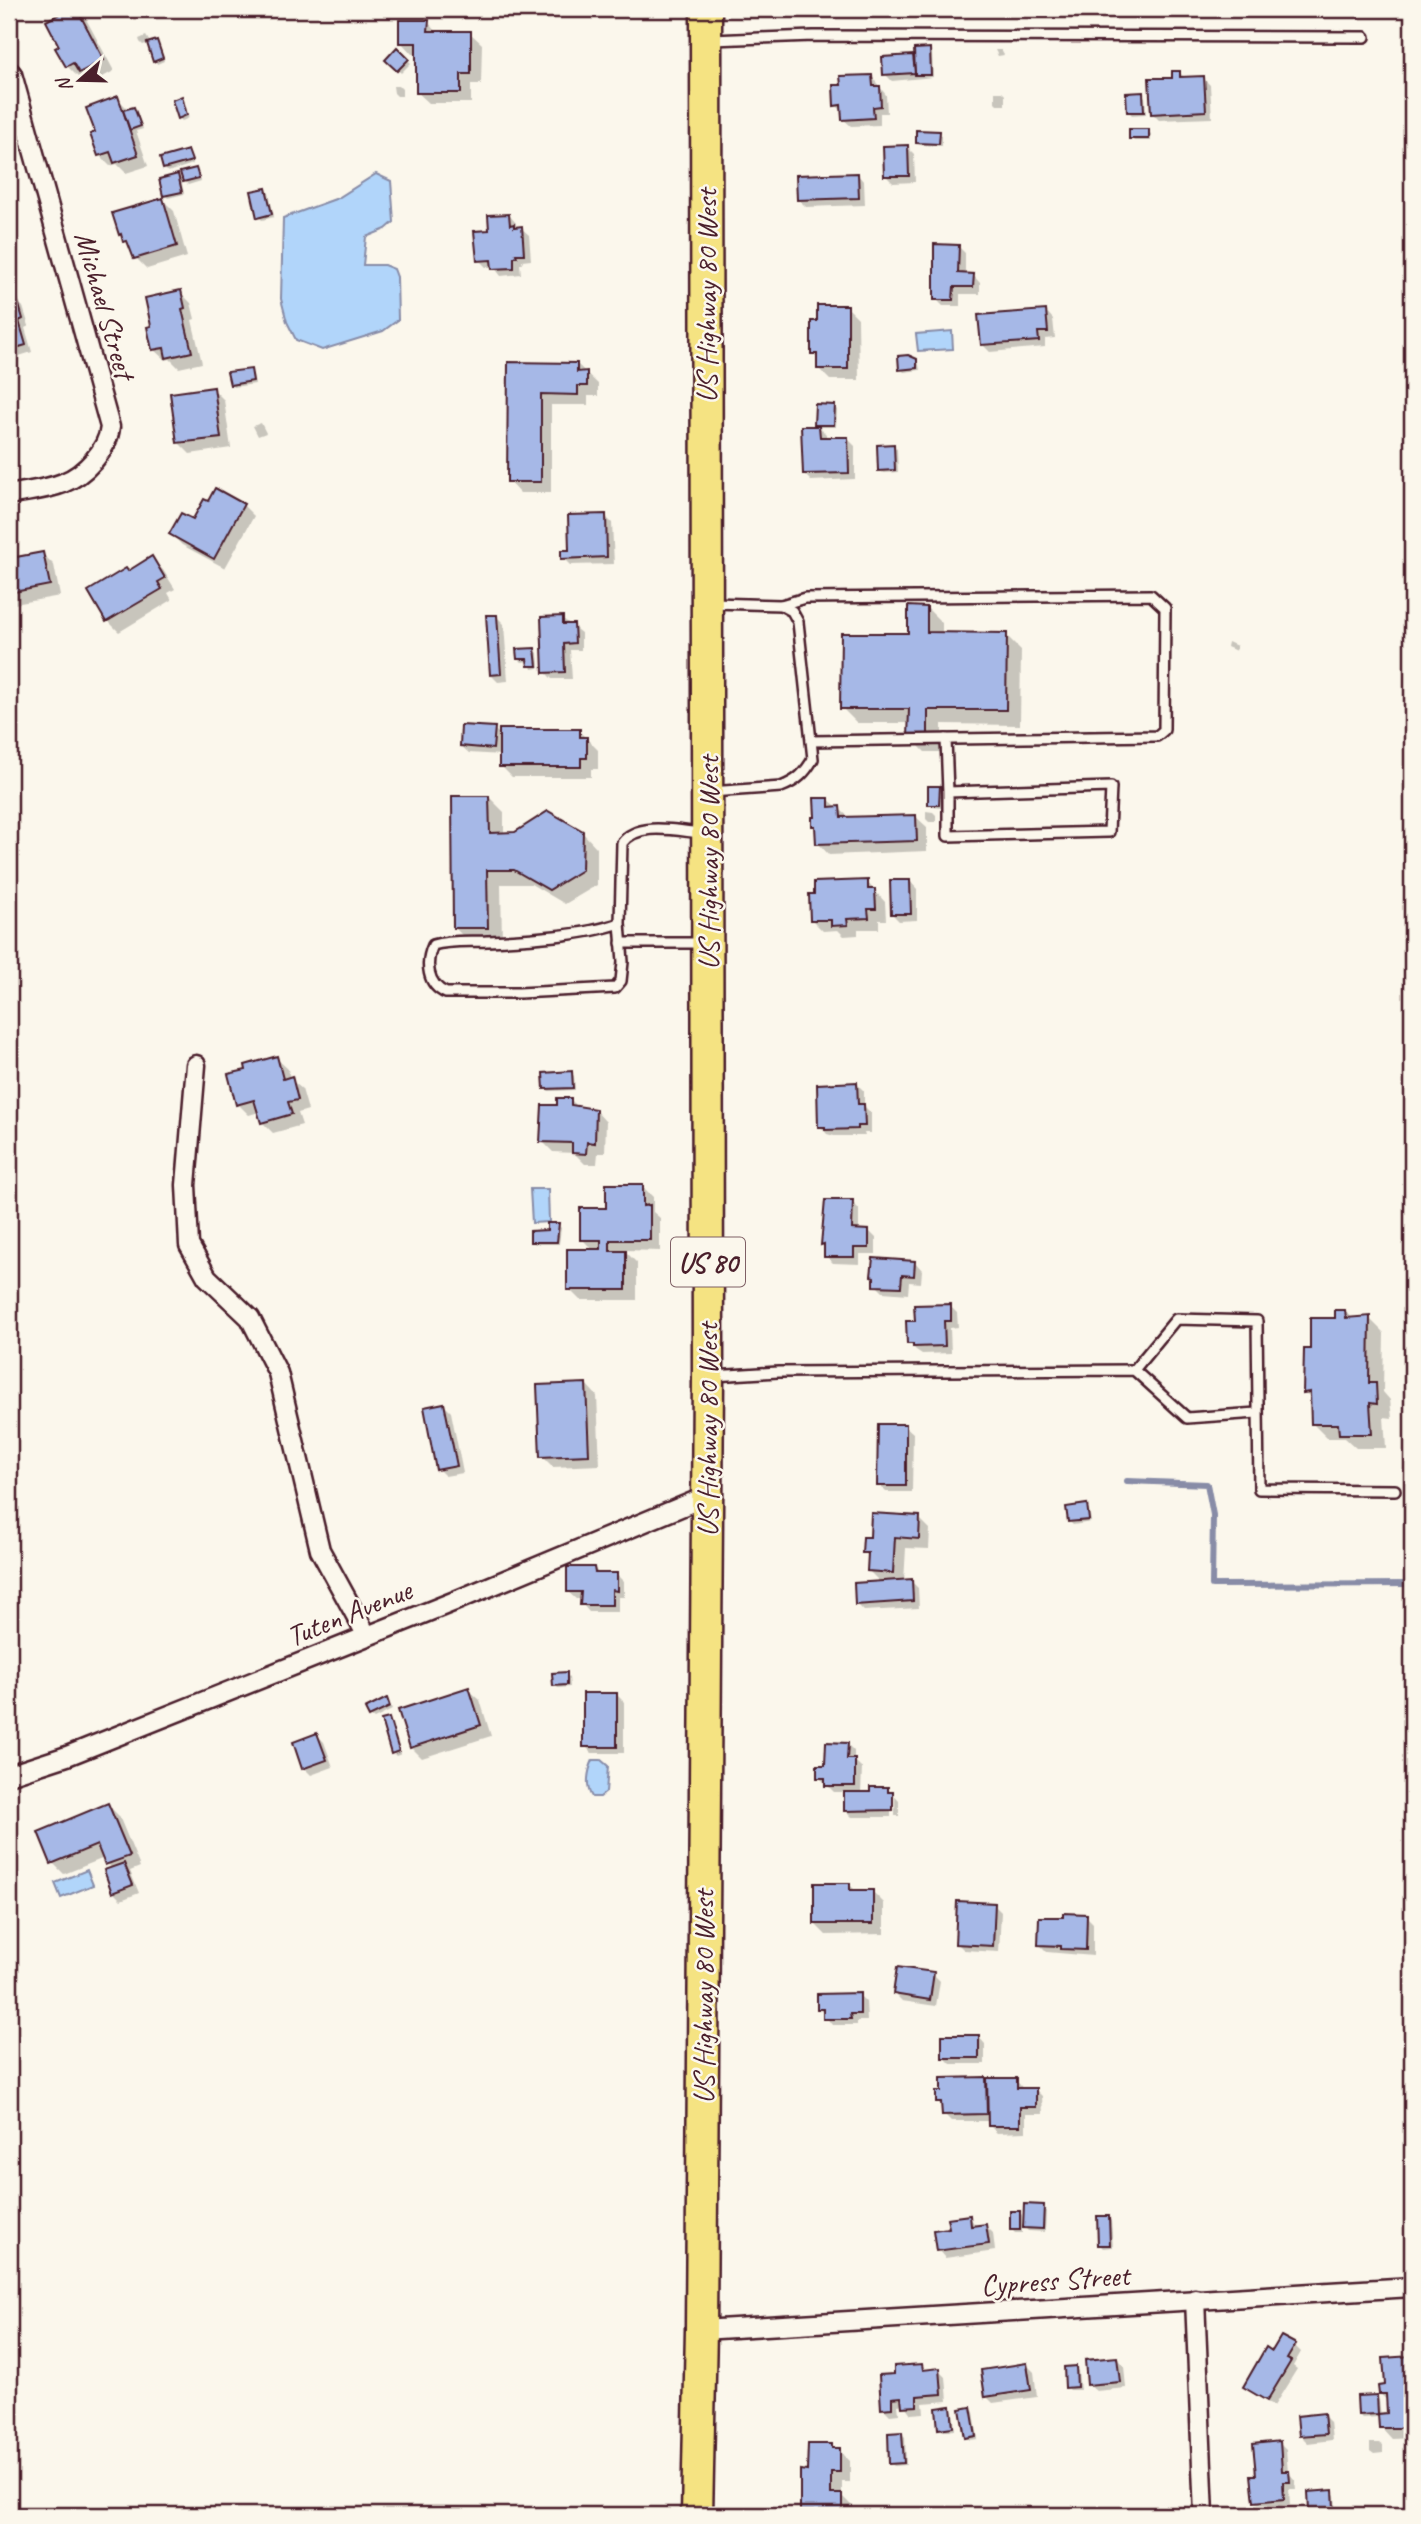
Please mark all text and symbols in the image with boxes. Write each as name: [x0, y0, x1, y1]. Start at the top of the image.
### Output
north arrow: [46, 46, 116, 116]
text: N: [51, 73, 78, 95]
street label: US Highway 80 West: [687, 186, 725, 403]
street label: Michael Street: [66, 227, 145, 387]
street label: US Highway 80 West: [689, 753, 727, 970]
road number: US 80: [671, 1238, 745, 1286]
street label: US Highway 80 West: [688, 1320, 726, 1537]
street label: Tuten Avenue: [281, 1570, 419, 1655]
street label: US Highway 80 West: [684, 1887, 722, 2104]
street label: Cypress Street: [979, 2256, 1134, 2304]

